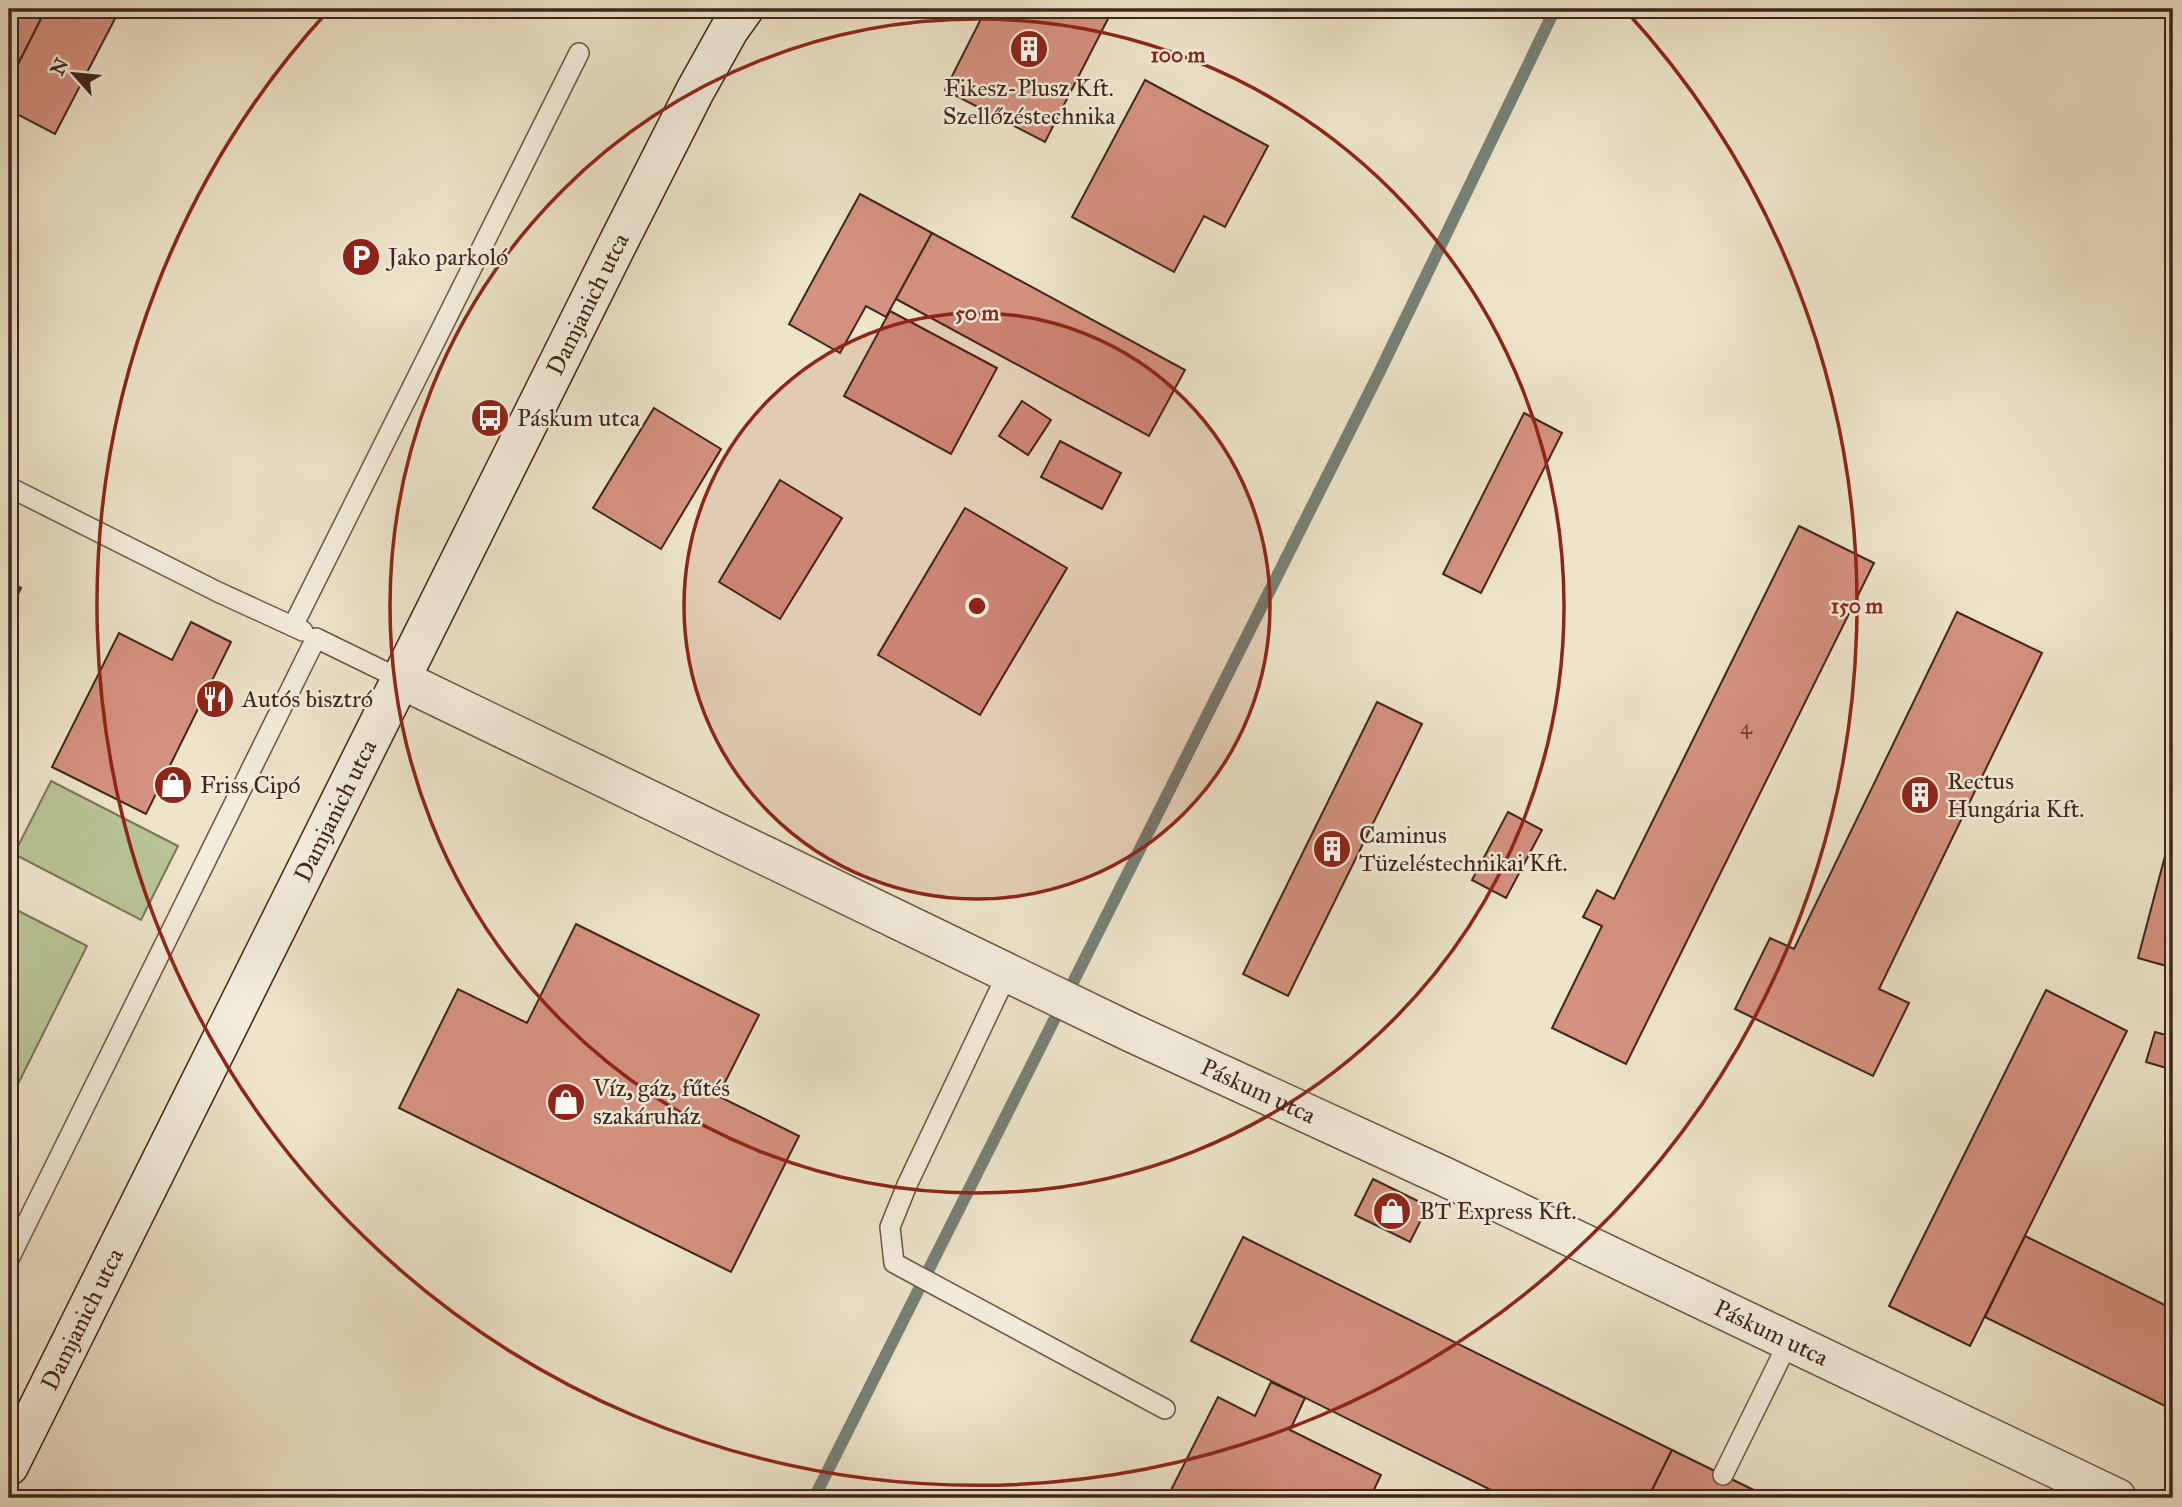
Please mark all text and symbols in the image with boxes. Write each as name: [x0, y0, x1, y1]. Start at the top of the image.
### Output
building icon: Fikesz-Plusz Kft. Szellőzéstechnika: [1008, 28, 1050, 70]
north arrow: [38, 38, 108, 108]
text: 100 m: [1151, 42, 1206, 68]
text: N: [45, 54, 73, 79]
place label: Fikesz-Plusz Kft. Szellőzéstechnika: [943, 73, 1116, 131]
street label: Damjanich utca: [540, 227, 636, 380]
parking icon: Jako parkoló: [340, 236, 382, 278]
place label: Jako parkoló: [385, 242, 508, 272]
text: 50 m: [955, 300, 999, 326]
bus stop icon: Páskum utca: [469, 397, 511, 439]
place label: Páskum utca: [517, 403, 641, 433]
text: 150 m: [1831, 593, 1883, 619]
centre of rings: [965, 594, 989, 618]
restaurant icon: Autós bisztró: [194, 678, 236, 720]
place label: Autós bisztró: [241, 684, 373, 714]
house number: 4: [1740, 714, 1753, 740]
street label: Damjanich utca: [287, 734, 384, 887]
shop icon: Friss Cipó: [152, 764, 194, 806]
place label: Rectus Hungária Kft.: [1947, 766, 2084, 824]
place label: Friss Cipó: [200, 770, 301, 800]
building icon: Rectus Hungária Kft.: [1899, 774, 1941, 816]
place label: Caminus Tüzeléstechnikai Kft.: [1359, 820, 1568, 878]
building icon: Caminus Tüzeléstechnikai Kft.: [1311, 828, 1353, 870]
street label: Páskum utca: [1196, 1052, 1321, 1131]
place label: Víz, gáz, fűtés szakáruház: [592, 1073, 730, 1131]
shop icon: Víz, gáz, fűtés szakáruház: [545, 1081, 587, 1123]
shop icon: BT Express Kft.: [1371, 1190, 1413, 1232]
place label: BT Express Kft.: [1419, 1196, 1576, 1226]
street label: Damjanich utca: [34, 1242, 130, 1395]
street label: Páskum utca: [1709, 1293, 1834, 1373]

